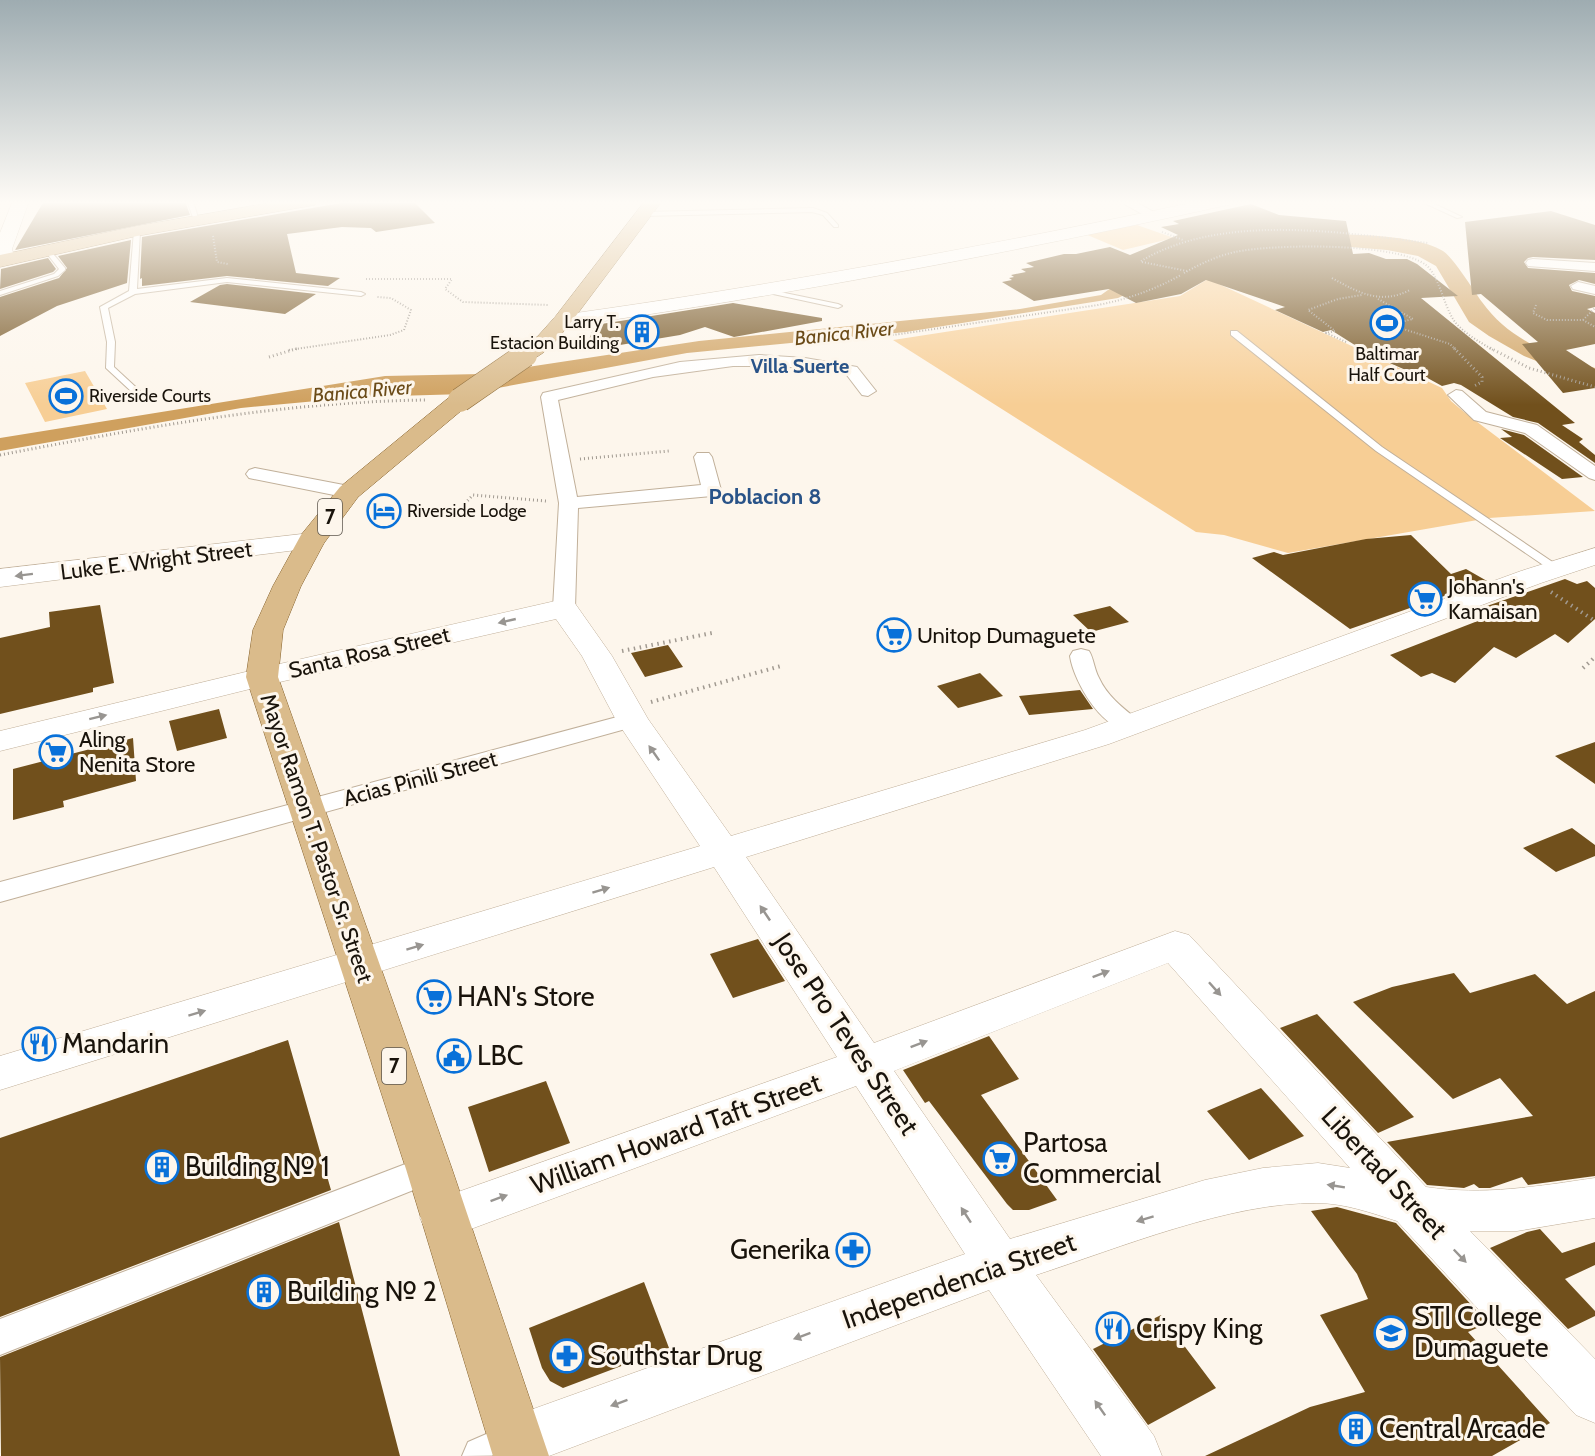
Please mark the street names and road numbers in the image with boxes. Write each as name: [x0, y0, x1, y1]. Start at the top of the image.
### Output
road number: 7: [318, 499, 342, 535]
street label: Luke E. Wright Street: [59, 535, 254, 586]
street label: Santa Rosa Street: [286, 621, 453, 684]
street label: Mayor Ramon T. Pastor Sr. Street: [254, 690, 379, 987]
street label: Acias Pinili Street: [340, 745, 500, 812]
street label: Jose Pro Teves Street: [766, 926, 926, 1141]
road number: 7: [382, 1048, 406, 1084]
street label: William Howard Taft Street: [526, 1066, 825, 1201]
street label: Libertad Street: [1315, 1100, 1454, 1246]
street label: Independencia Street: [838, 1225, 1080, 1336]

